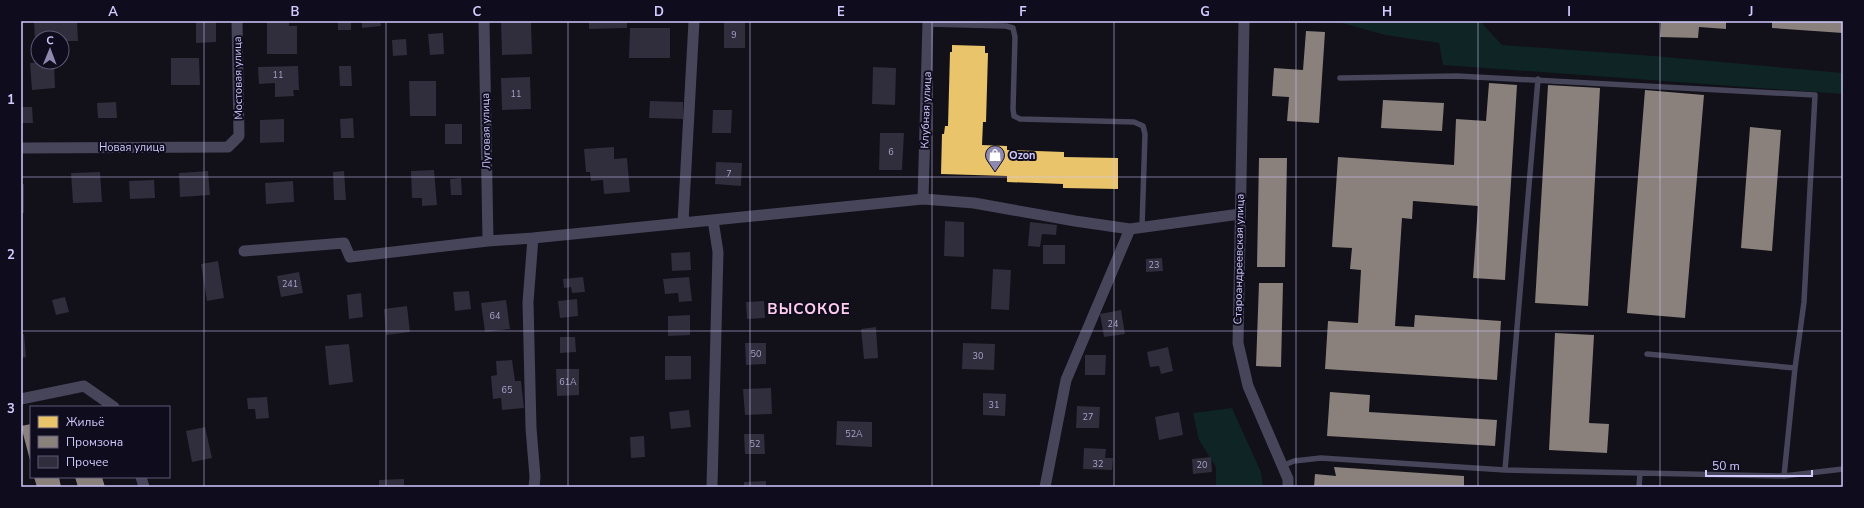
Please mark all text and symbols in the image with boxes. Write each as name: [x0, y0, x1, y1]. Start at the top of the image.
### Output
text: A: [108, 3, 118, 21]
text: B: [291, 3, 300, 21]
text: C: [473, 3, 482, 21]
text: D: [654, 3, 664, 21]
text: E: [837, 3, 845, 21]
text: F: [1019, 3, 1027, 21]
text: G: [1200, 3, 1210, 21]
text: H: [1382, 3, 1392, 21]
text: I: [1567, 3, 1571, 21]
text: J: [1748, 3, 1753, 21]
house number: 9: [731, 29, 737, 41]
north arrow: [30, 30, 70, 70]
text: С: [46, 33, 55, 48]
street label: Мостовая улица: [230, 36, 246, 120]
house number: 11: [273, 69, 283, 81]
street label: Клубная улица: [917, 71, 935, 149]
house number: 11: [511, 88, 521, 100]
text: 1: [7, 91, 15, 109]
street label: Луговая улица: [478, 93, 494, 169]
street label: Новая улица: [99, 140, 165, 155]
shop icon: Ozon: [984, 144, 1006, 172]
house number: 6: [888, 146, 894, 158]
place label: Ozon: [1009, 148, 1036, 163]
house number: 7: [726, 168, 732, 180]
street label: Староандреевская улица: [1230, 193, 1248, 324]
text: 2: [7, 246, 15, 264]
house number: 23: [1149, 259, 1159, 271]
house number: 241: [282, 278, 298, 290]
district label: ВЫСОКОЕ: [767, 299, 851, 319]
house number: 64: [490, 310, 501, 322]
house number: 24: [1108, 318, 1119, 330]
house number: 50: [751, 348, 761, 360]
house number: 30: [973, 350, 983, 362]
house number: 61А: [559, 376, 577, 388]
house number: 65: [502, 384, 512, 396]
house number: 31: [989, 399, 999, 411]
text: 3: [7, 400, 15, 418]
legend: [30, 406, 170, 478]
house number: 27: [1083, 411, 1093, 423]
text: Жильё: [66, 414, 104, 430]
house number: 52А: [845, 428, 863, 440]
text: Промзона: [66, 434, 123, 450]
house number: 52: [750, 438, 760, 450]
scale bar: [1706, 452, 1812, 478]
text: Прочее: [66, 454, 109, 470]
house number: 32: [1093, 458, 1103, 470]
text: 50 m: [1712, 458, 1740, 474]
house number: 20: [1197, 459, 1207, 471]

